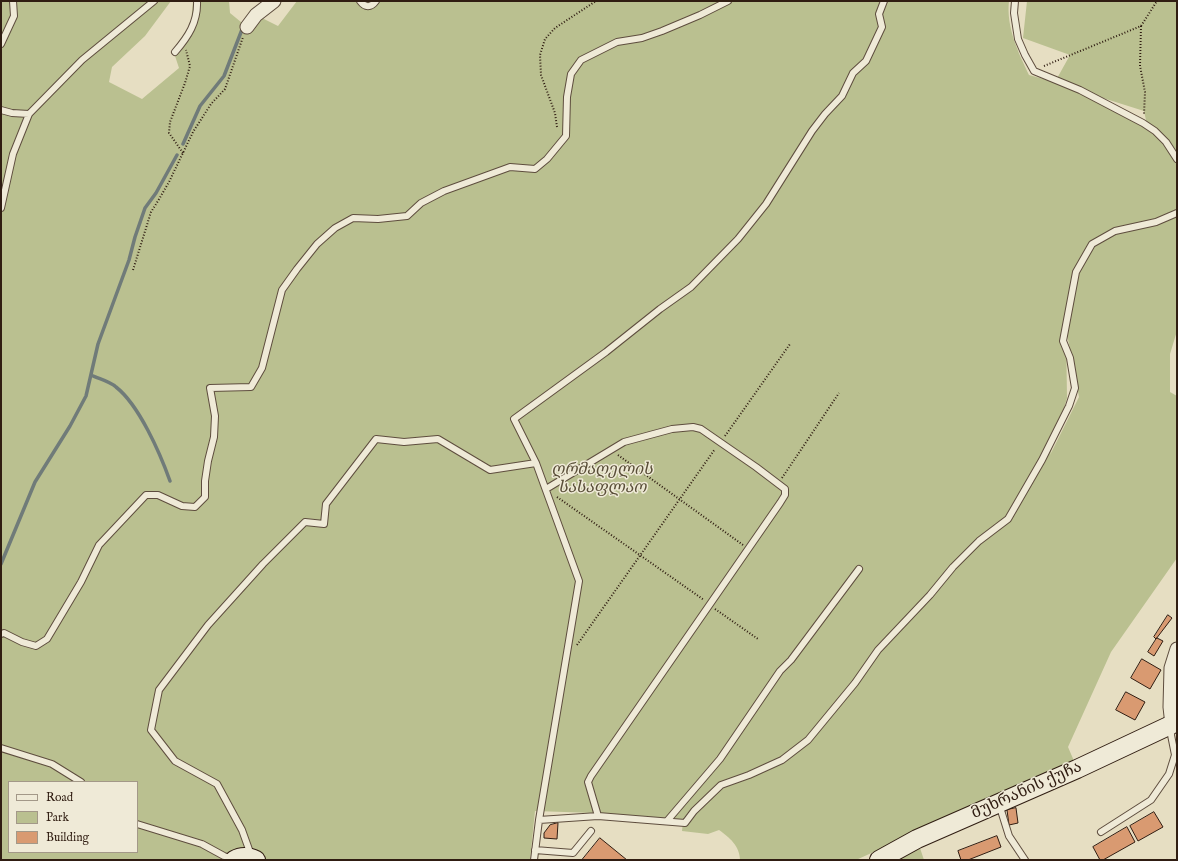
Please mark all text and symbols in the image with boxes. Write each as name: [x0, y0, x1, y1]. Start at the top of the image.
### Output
park label: ღრმაღელის სასაფლაო: [551, 461, 653, 499]
street label: მუხრანის ქუჩა: [969, 758, 1085, 824]
legend: [8, 781, 138, 853]
text: Road: [46, 790, 73, 805]
text: Park: [46, 810, 69, 825]
text: Building: [46, 830, 89, 845]

